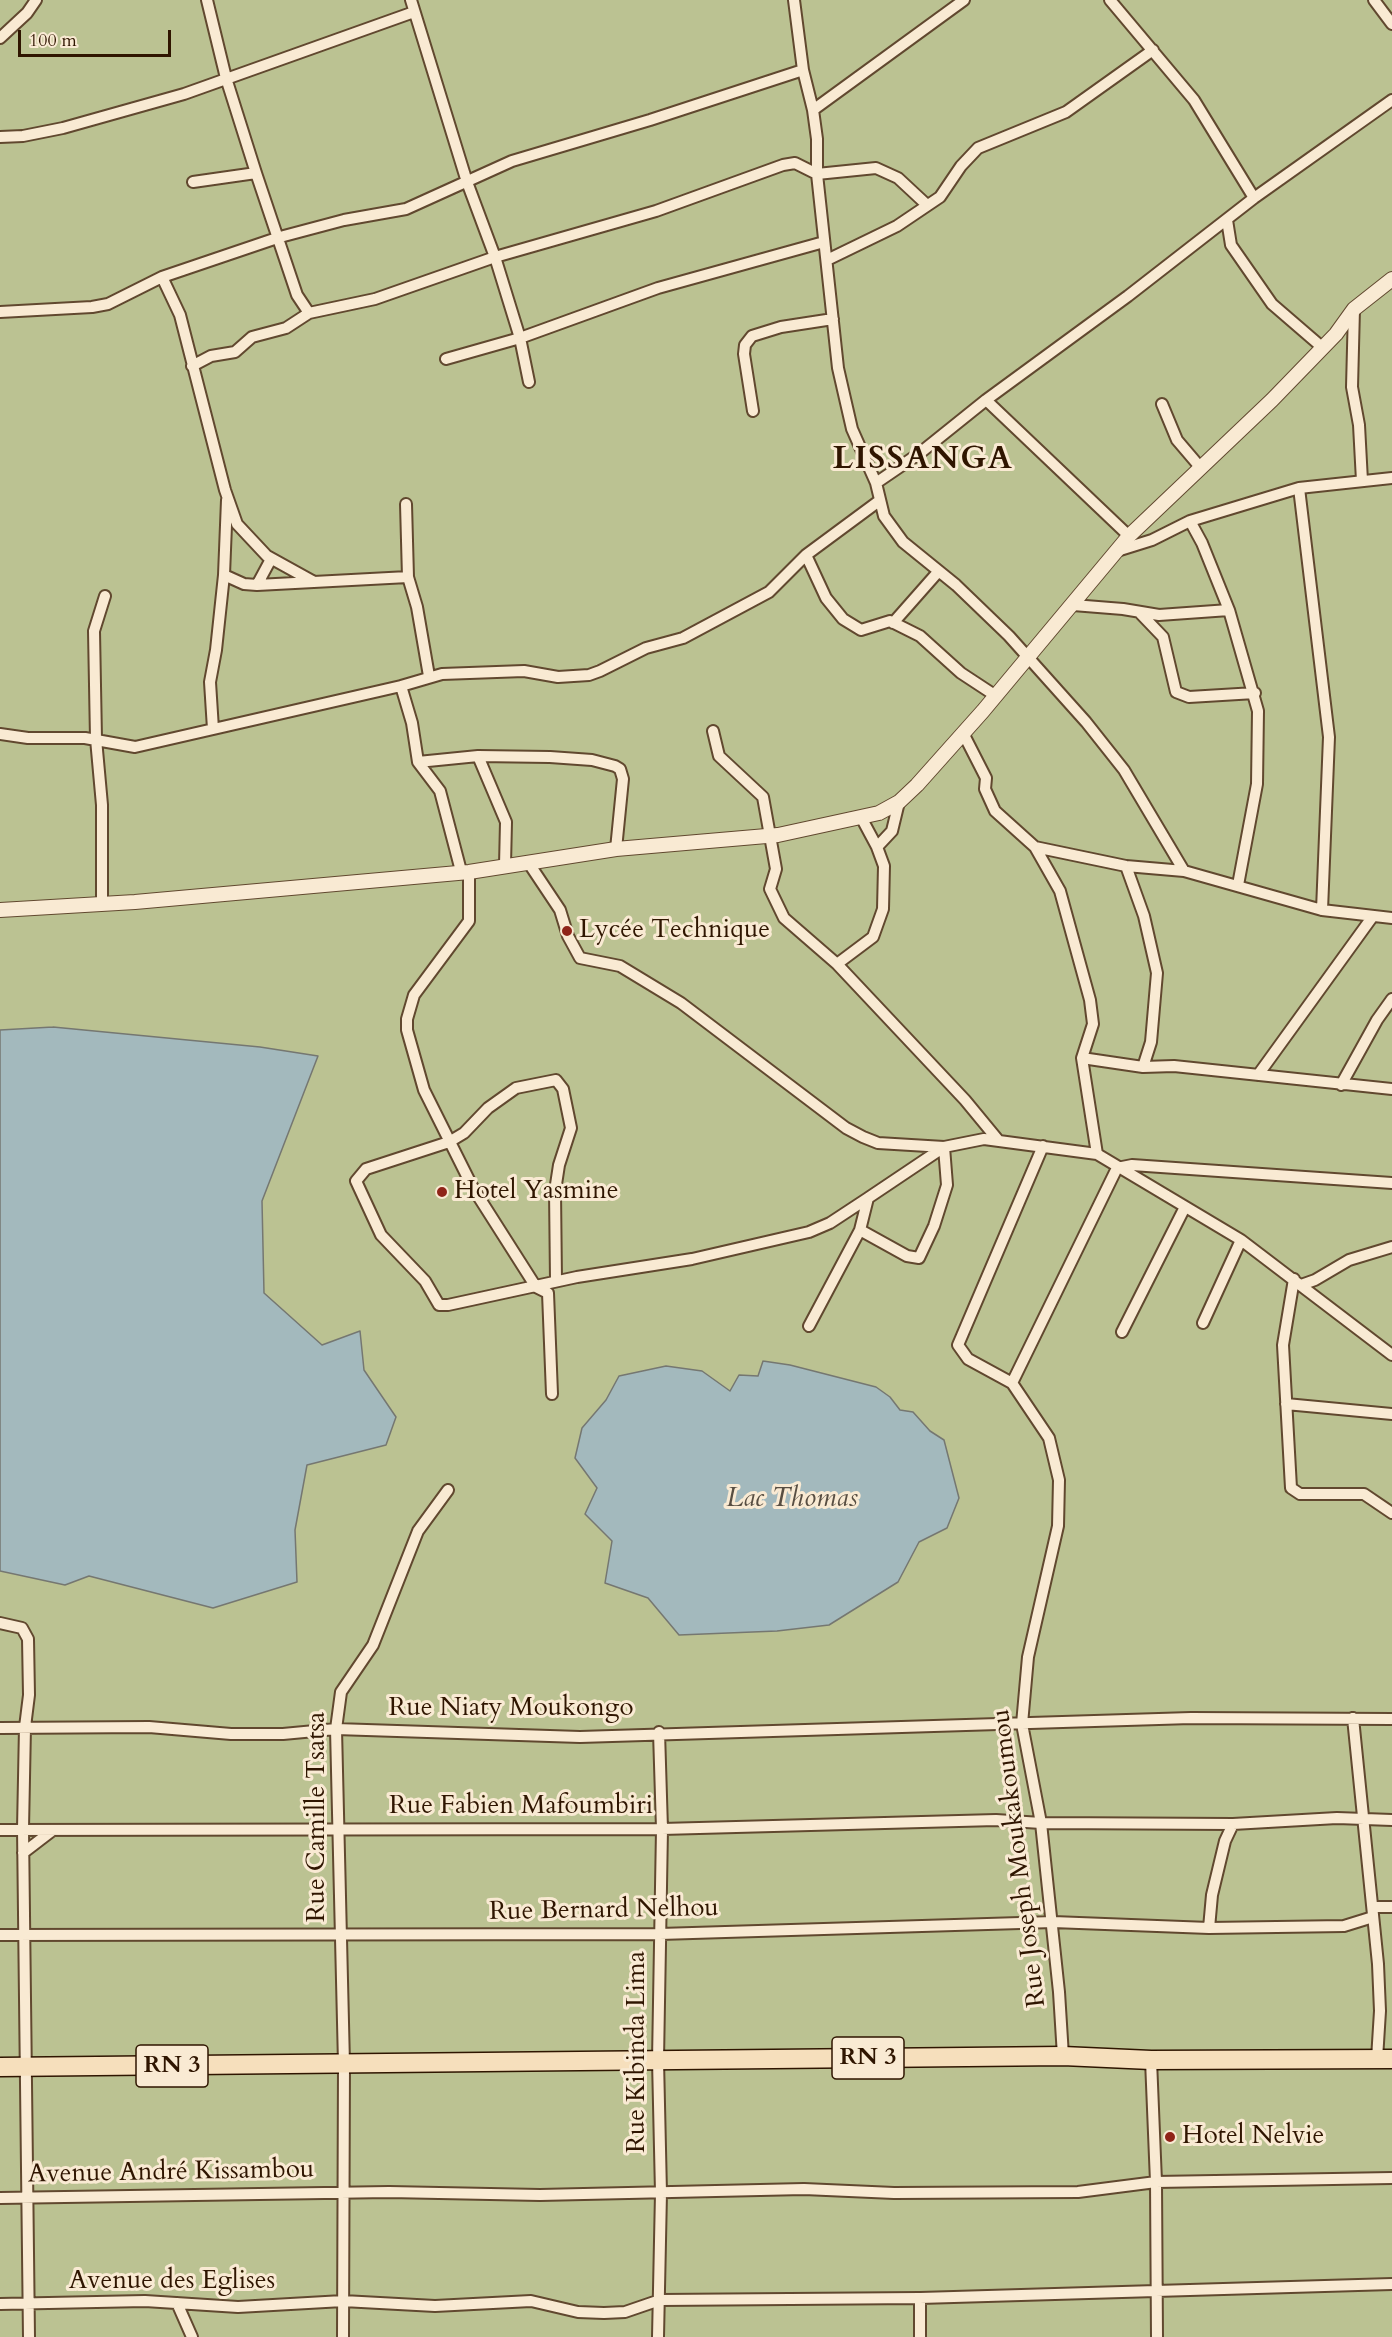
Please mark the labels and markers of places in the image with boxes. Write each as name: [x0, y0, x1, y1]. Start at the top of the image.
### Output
place label: Lycée Technique: [579, 915, 770, 947]
marker: Lycée Technique: [560, 924, 574, 938]
place label: Hotel Yasmine: [454, 1176, 619, 1208]
marker: Hotel Yasmine: [435, 1185, 449, 1199]
place label: Hotel Nelvie: [1182, 2121, 1324, 2153]
marker: Hotel Nelvie: [1163, 2130, 1177, 2144]

